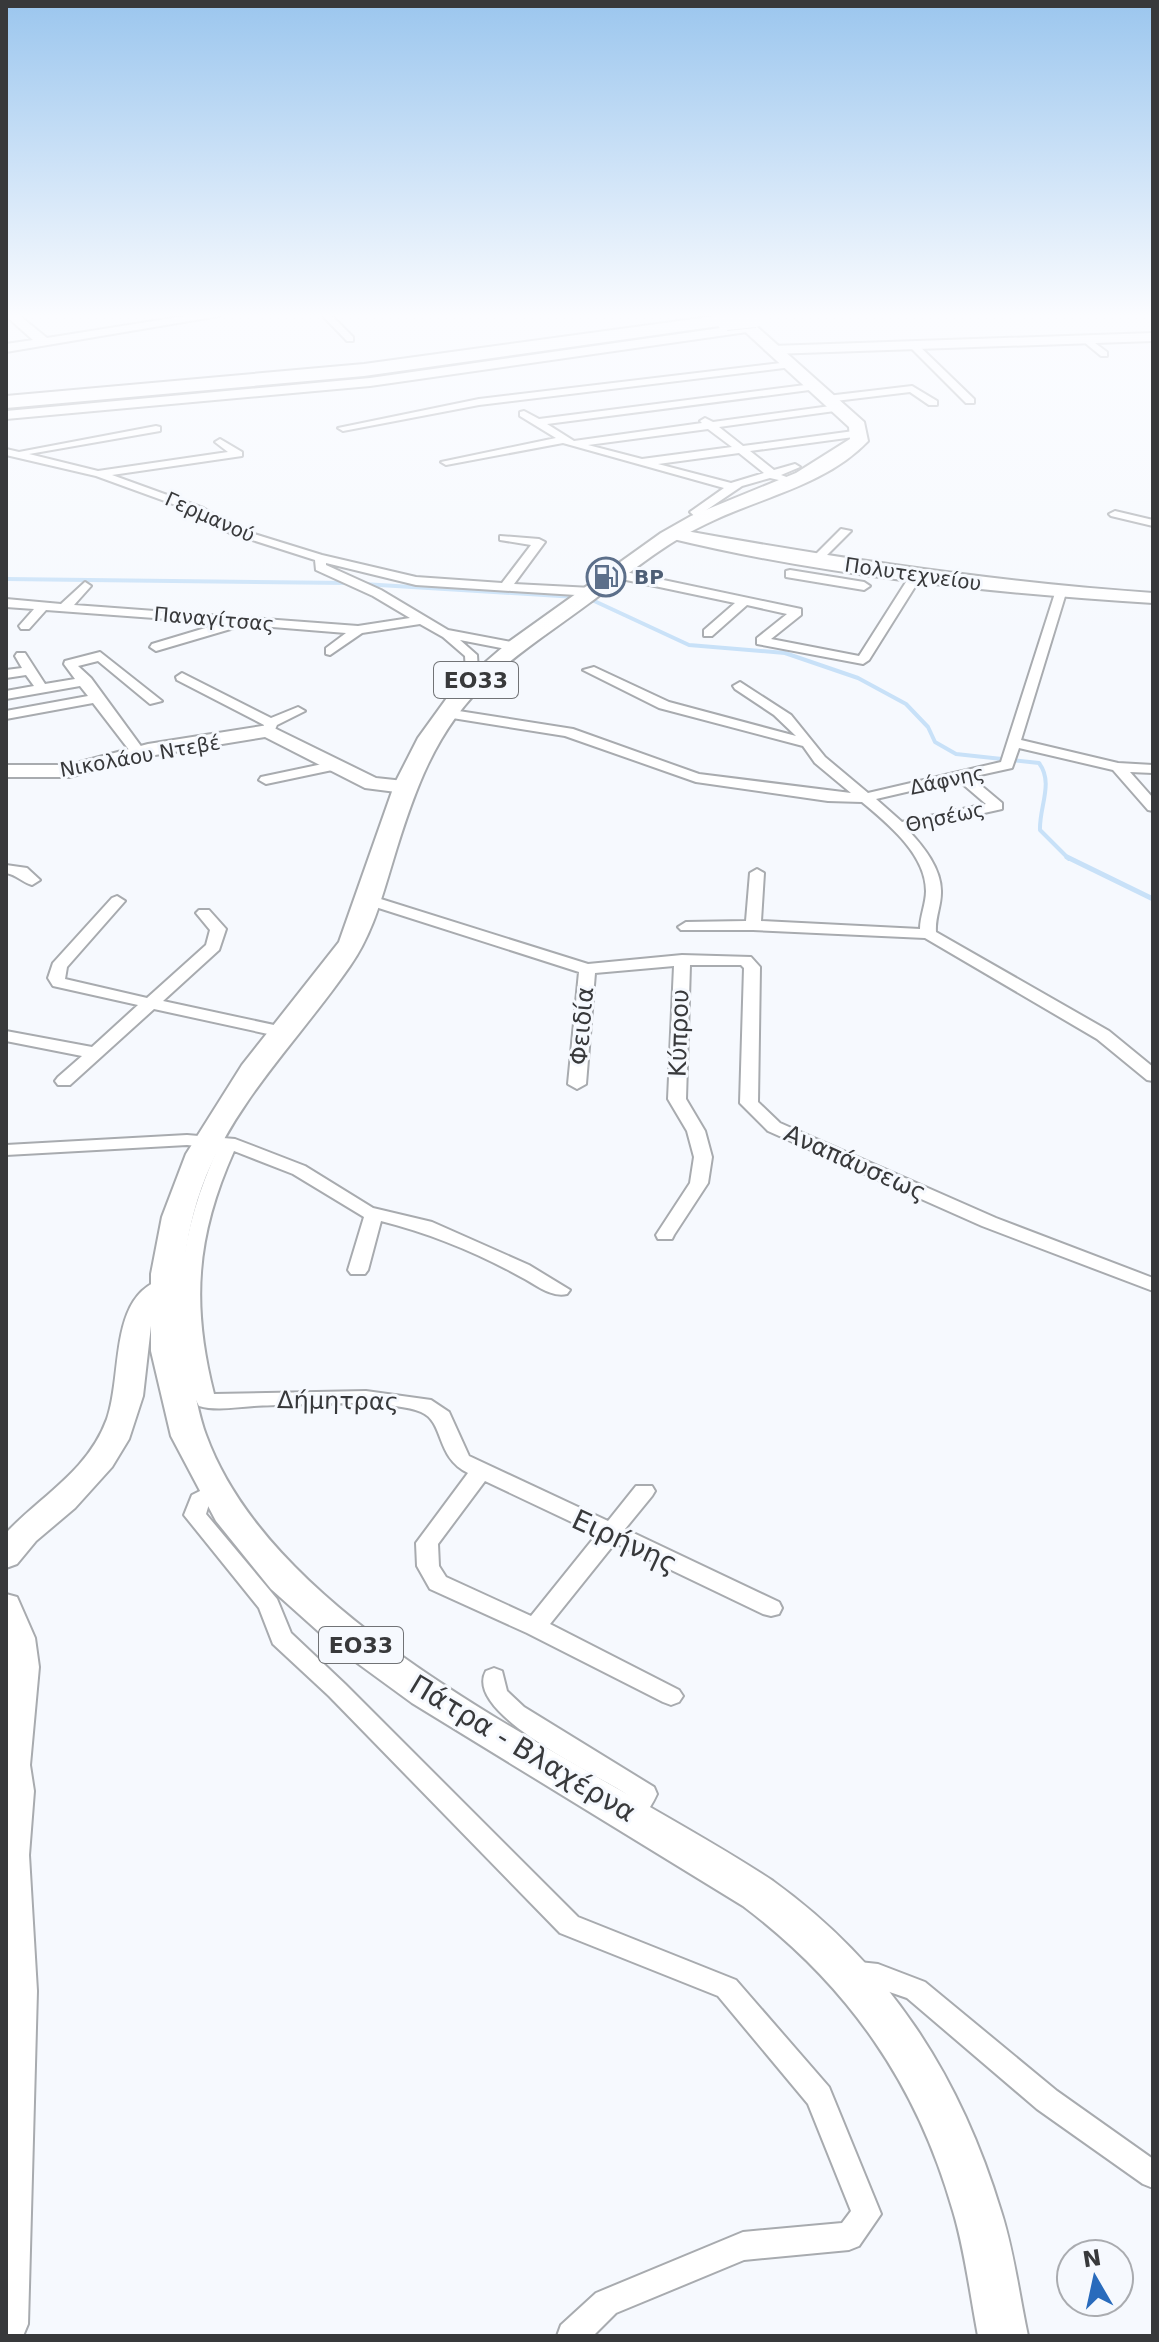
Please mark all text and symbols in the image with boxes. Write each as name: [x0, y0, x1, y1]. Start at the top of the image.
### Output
street label: Γερμανού: [161, 487, 259, 547]
street label: Πολυτεχνείου: [843, 553, 983, 595]
fuel station icon: BP: [585, 556, 627, 598]
place label: BP: [634, 565, 664, 589]
street label: Παναγίτσας: [153, 602, 275, 636]
road number: ΕΟ33: [434, 662, 518, 698]
street label: Νικολάου Ντεβέ: [58, 730, 222, 782]
street label: Δάφνης: [908, 760, 986, 800]
street label: Θησέως: [903, 797, 987, 837]
street label: Φειδία: [565, 986, 599, 1066]
street label: Κύπρου: [663, 989, 695, 1077]
street label: Αναπάυσεως: [780, 1119, 930, 1207]
street label: Δήμητρας: [277, 1386, 399, 1416]
street label: Ειρήνης: [567, 1503, 683, 1580]
road number: ΕΟ33: [319, 1627, 403, 1663]
street label: Πάτρα - Βλαχέρνα: [404, 1668, 642, 1829]
north arrow: [1055, 2238, 1135, 2318]
text: N: [1081, 2245, 1103, 2273]

